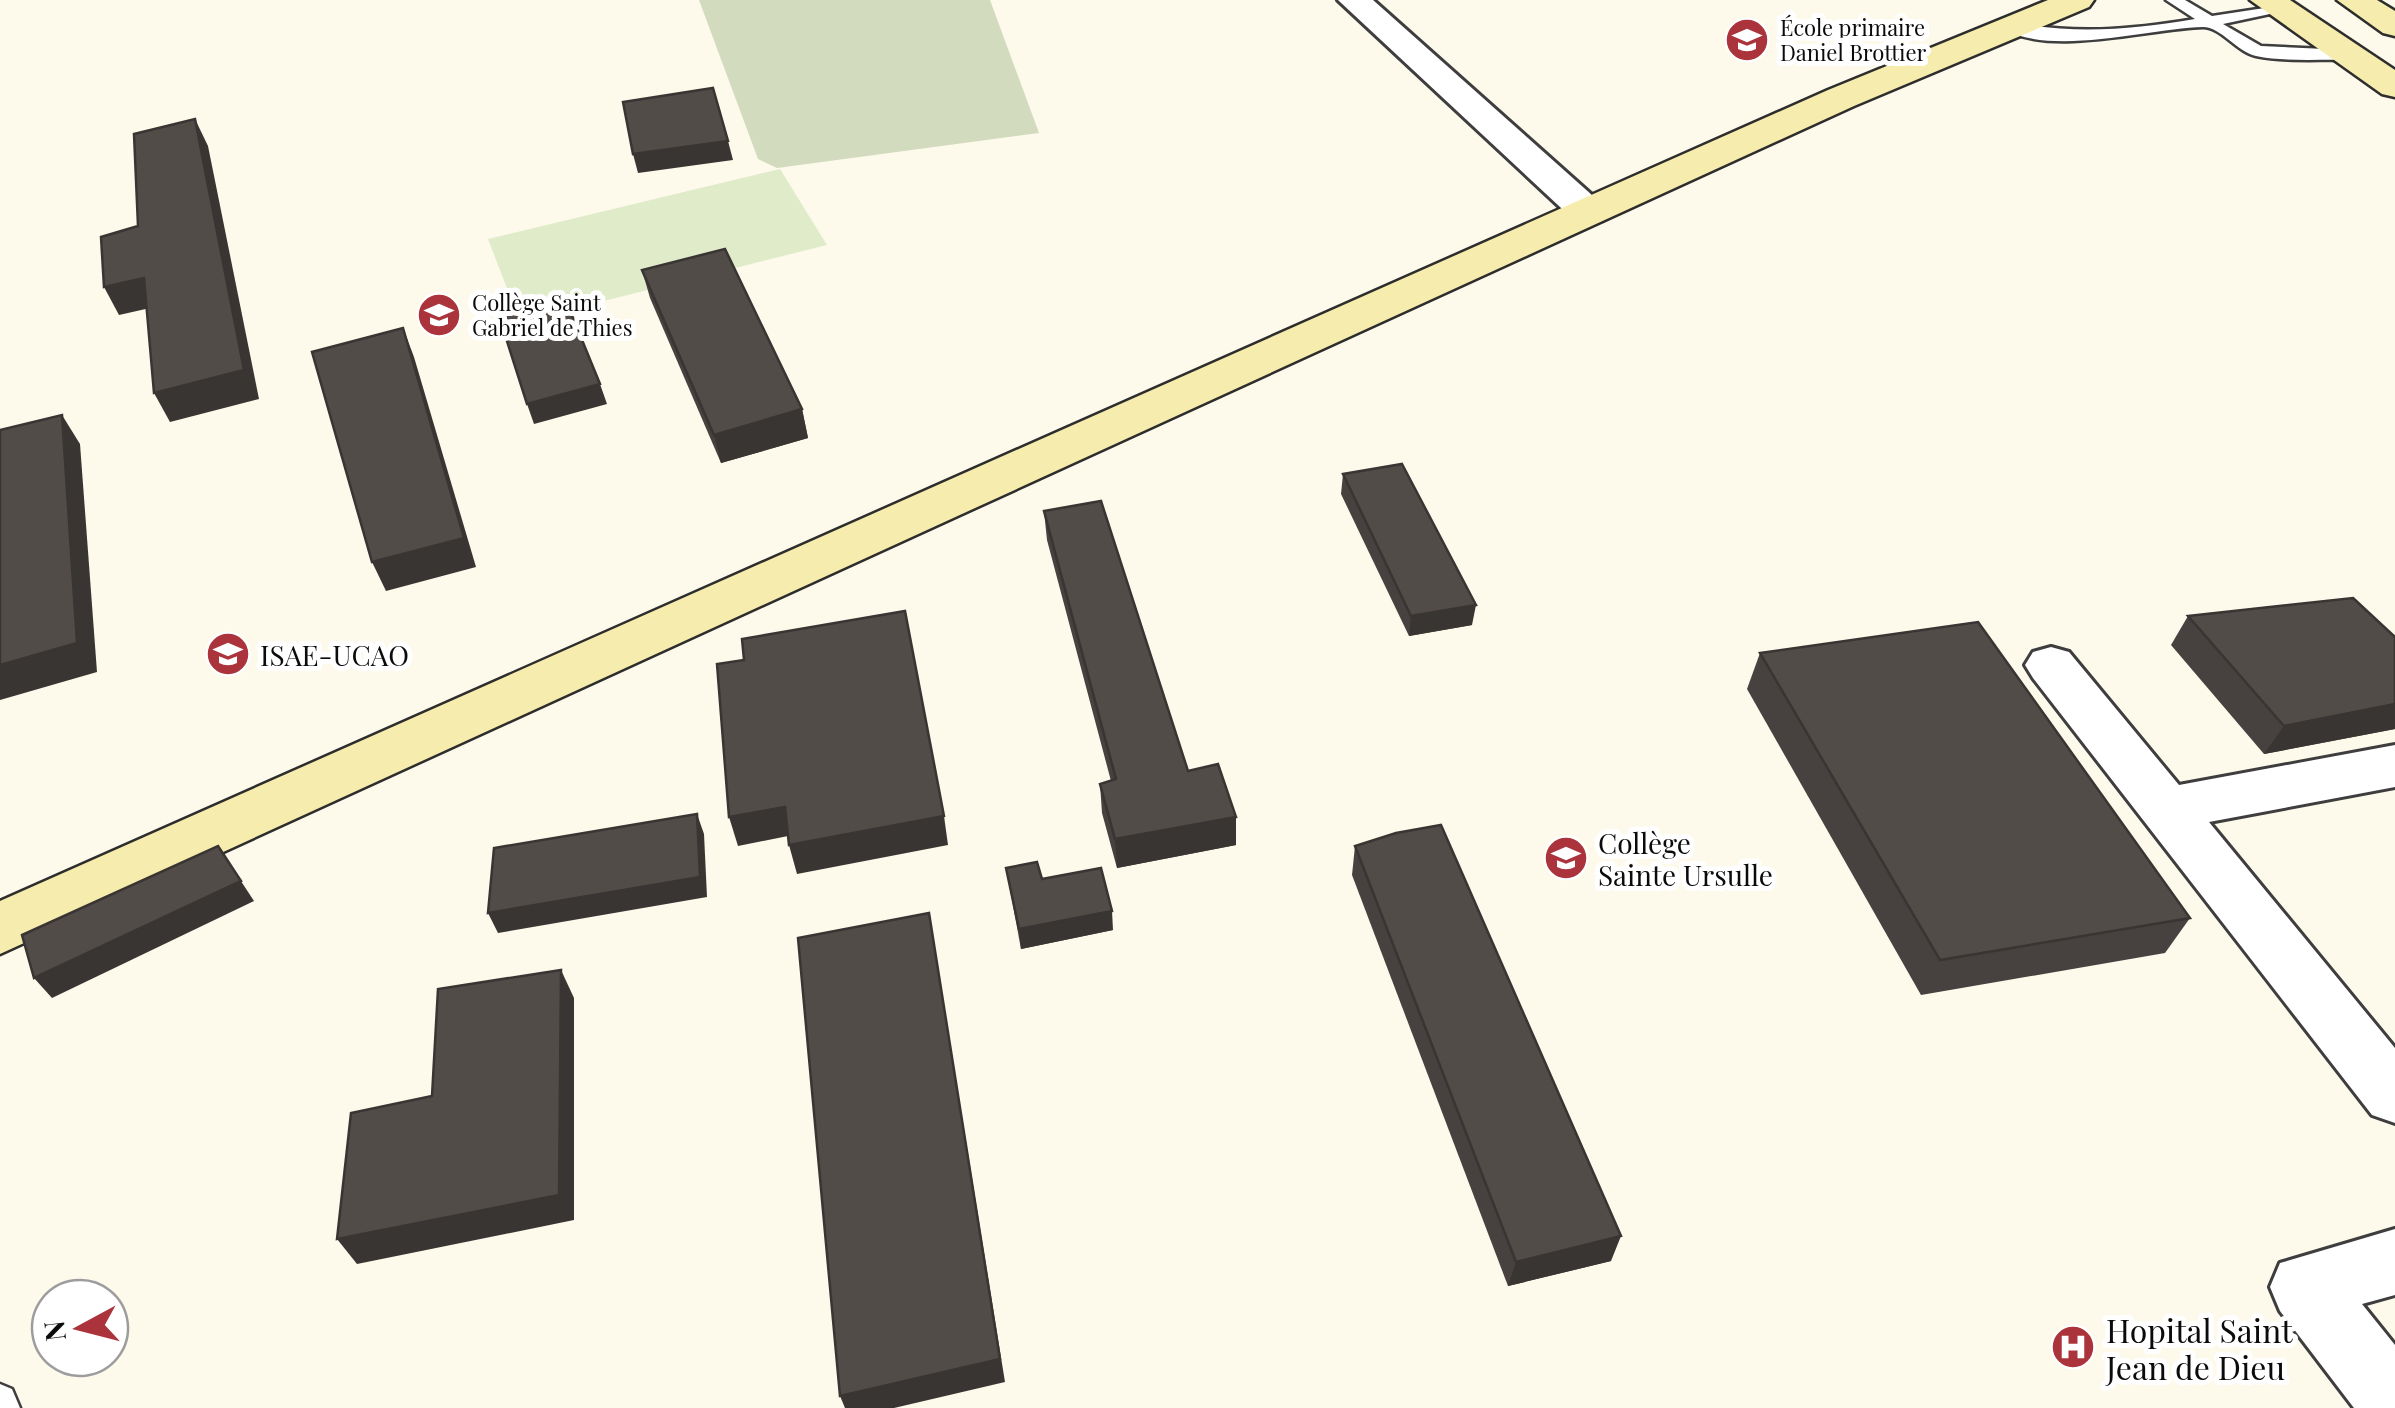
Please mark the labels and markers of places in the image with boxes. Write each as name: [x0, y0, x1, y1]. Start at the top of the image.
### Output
place label: École primaire Daniel Brottier: [1780, 12, 1927, 67]
school or university icon: École primaire Daniel Brottier: [1724, 17, 1770, 63]
place label: Collège Saint Gabriel de Thies: [472, 287, 633, 342]
school or university icon: Collège Saint Gabriel de Thies: [416, 292, 462, 338]
school or university icon: ISAE-UCAO: [205, 631, 251, 677]
place label: ISAE-UCAO: [260, 636, 409, 673]
place label: Collège Sainte Ursulle: [1598, 824, 1773, 893]
school or university icon: Collège Sainte Ursulle: [1543, 835, 1589, 881]
place label: Hopital Saint Jean de Dieu: [2105, 1308, 2293, 1388]
hospital icon: Hopital Saint Jean de Dieu: [2050, 1324, 2096, 1370]

